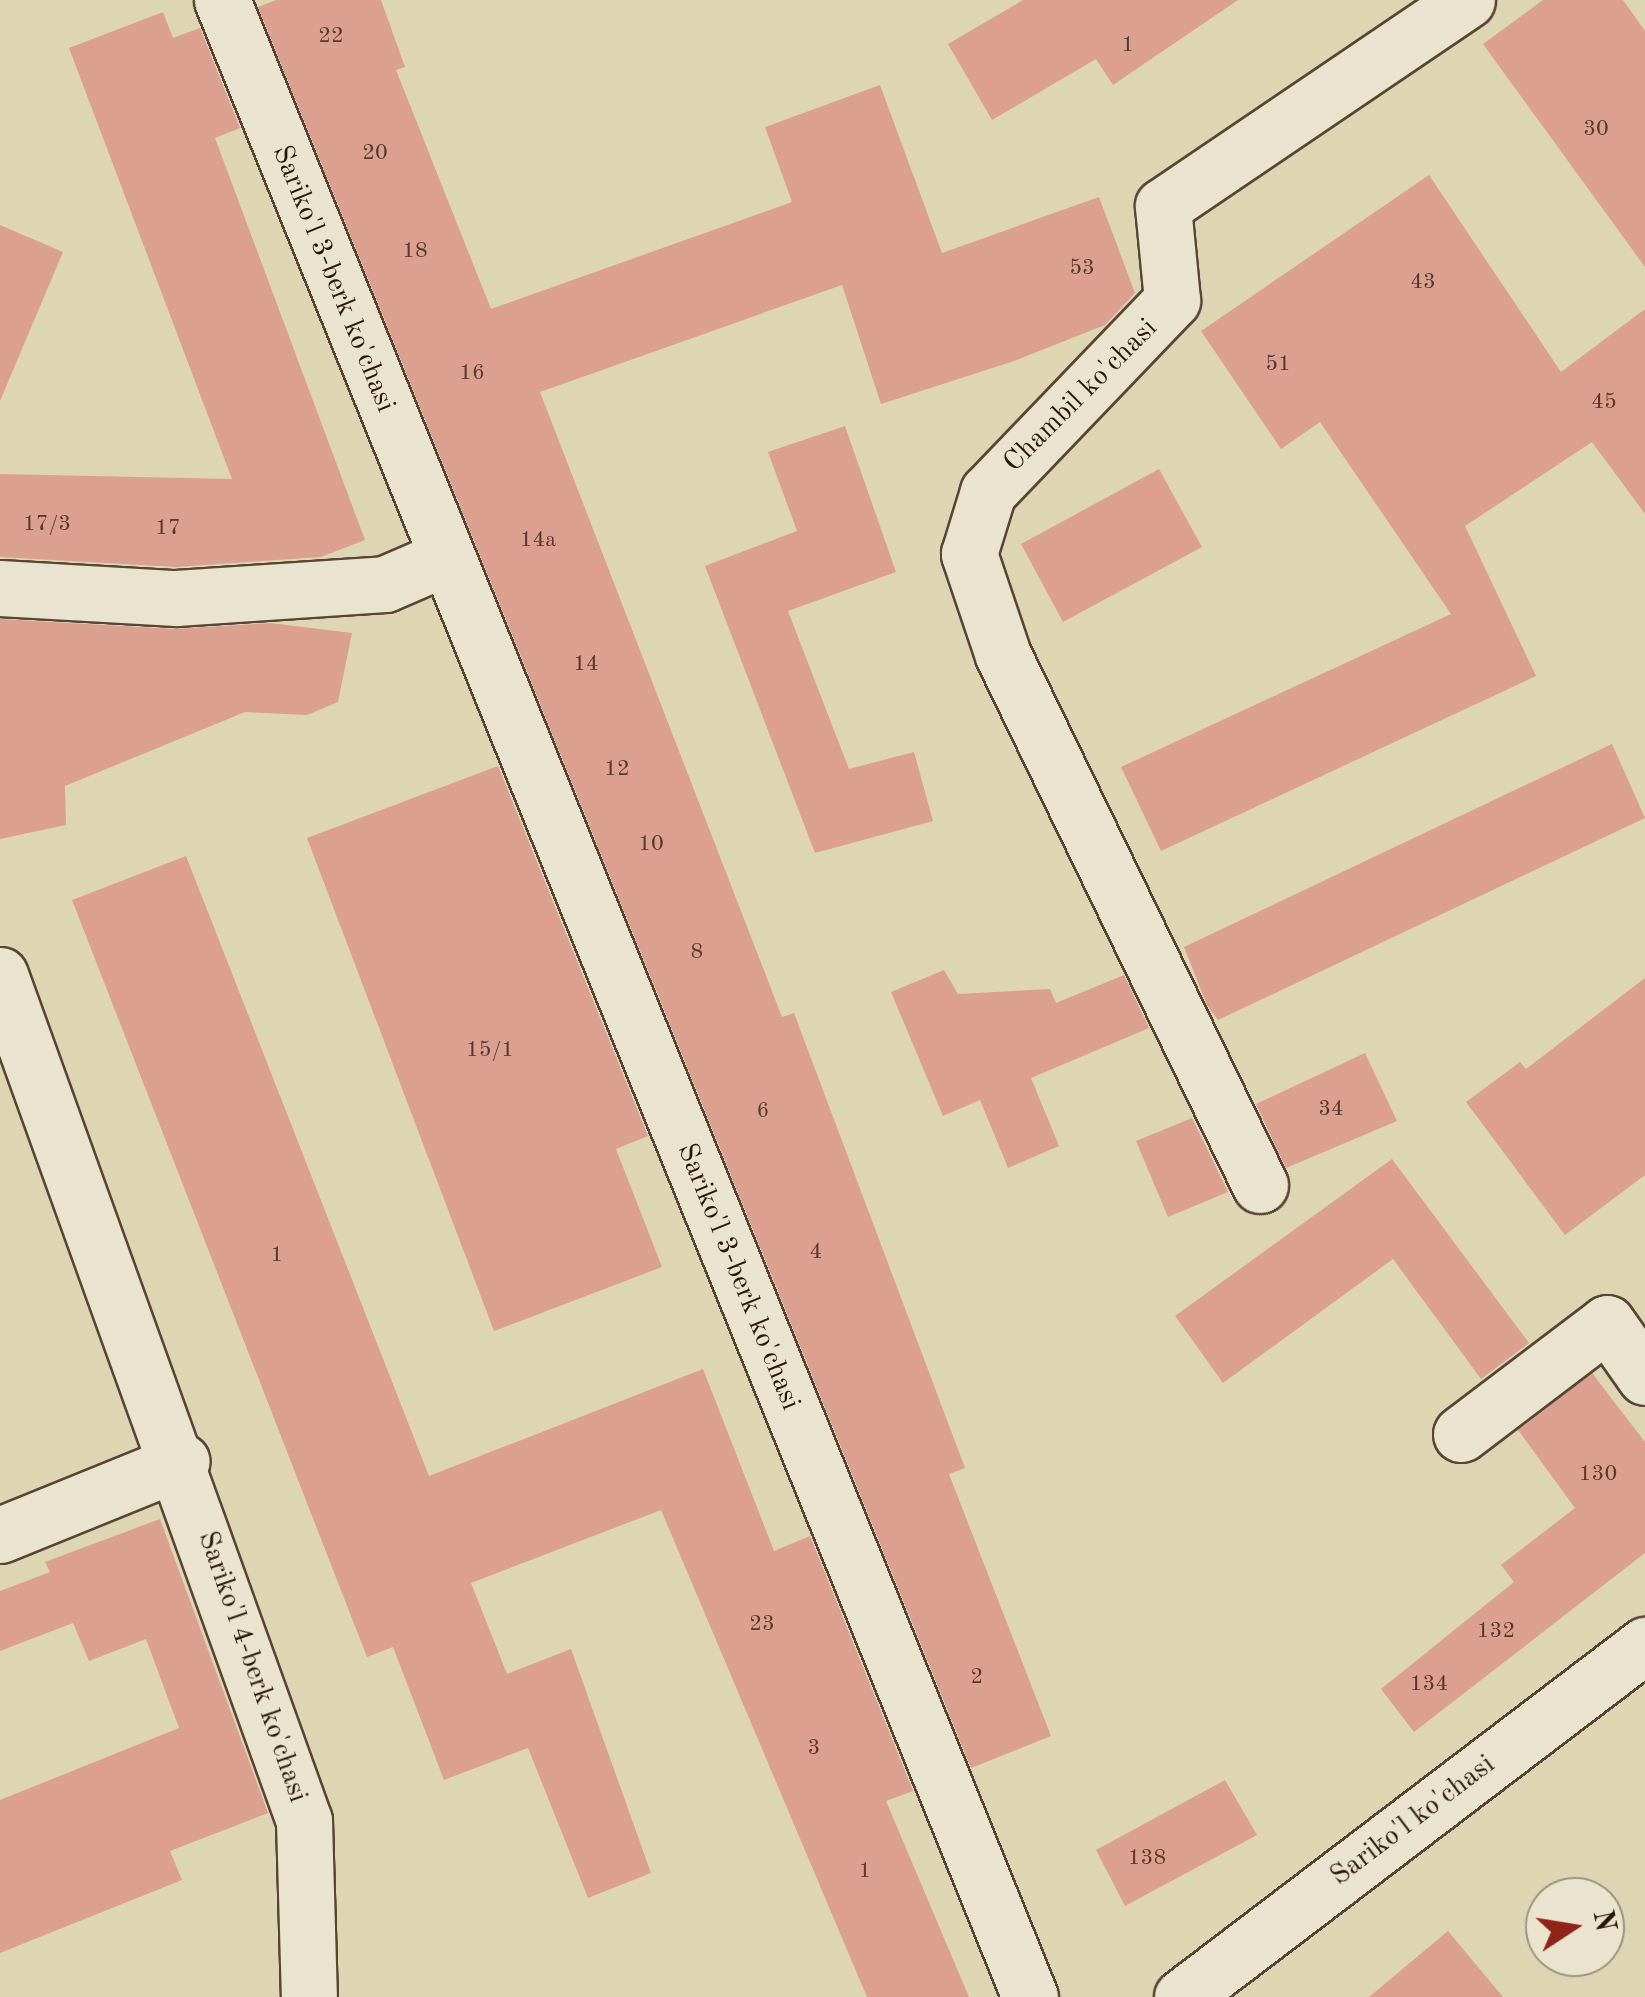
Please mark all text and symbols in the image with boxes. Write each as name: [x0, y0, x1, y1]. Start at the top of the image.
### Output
house number: 22: [318, 24, 344, 50]
house number: 1: [1122, 33, 1134, 59]
house number: 30: [1583, 117, 1609, 143]
street label: Sariko'l 3-berk ko'chasi: [264, 141, 402, 417]
house number: 20: [362, 141, 388, 167]
house number: 18: [402, 239, 428, 265]
house number: 53: [1069, 256, 1095, 282]
house number: 43: [1410, 270, 1436, 296]
street label: Chambil ko'chasi: [997, 312, 1165, 480]
house number: 51: [1265, 352, 1291, 378]
house number: 16: [459, 361, 485, 387]
house number: 45: [1591, 390, 1617, 416]
house number: 17/3: [23, 512, 71, 538]
house number: 17: [155, 516, 181, 542]
house number: 14a: [520, 528, 556, 554]
house number: 14: [573, 652, 599, 678]
house number: 12: [604, 757, 630, 783]
house number: 10: [638, 832, 664, 858]
house number: 8: [691, 940, 703, 966]
house number: 15/1: [466, 1038, 514, 1064]
house number: 34: [1318, 1097, 1344, 1123]
house number: 6: [757, 1099, 769, 1125]
street label: Sariko'l 3-berk ko'chasi: [669, 1139, 807, 1415]
house number: 4: [810, 1240, 822, 1266]
house number: 1: [271, 1243, 283, 1269]
house number: 130: [1579, 1462, 1617, 1488]
street label: Sariko'l 4-berk ko'chasi: [190, 1527, 314, 1807]
house number: 23: [749, 1612, 775, 1638]
house number: 132: [1477, 1619, 1515, 1645]
house number: 2: [971, 1665, 983, 1691]
house number: 134: [1410, 1672, 1448, 1698]
house number: 3: [808, 1736, 820, 1762]
street label: Sariko'l ko'chasi: [1324, 1748, 1502, 1894]
house number: 138: [1128, 1846, 1166, 1872]
house number: 1: [859, 1859, 871, 1885]
north arrow: [1525, 1877, 1625, 1977]
text: N: [1586, 1908, 1618, 1935]

